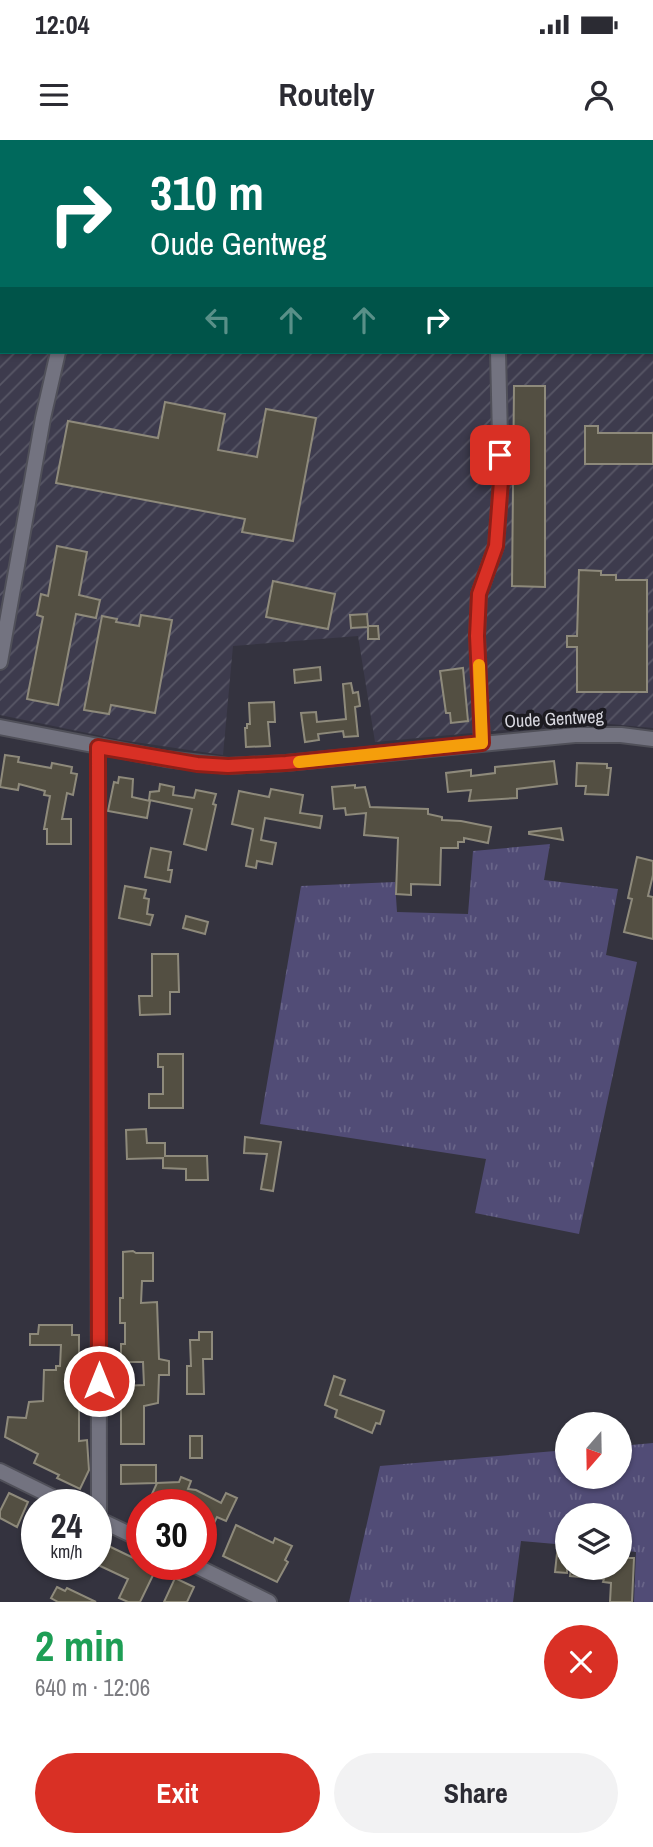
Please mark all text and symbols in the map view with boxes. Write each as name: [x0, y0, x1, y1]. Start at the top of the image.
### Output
text: 12:04: [35, 7, 90, 42]
text: Routely: [278, 73, 375, 116]
icon: menu: [35, 76, 73, 114]
icon: person: [580, 76, 618, 114]
text: 310 m: [150, 159, 264, 225]
icon: right: [35, 168, 126, 259]
text: Oude Gentweg: [150, 222, 327, 265]
icon: left: [199, 301, 237, 339]
icon: ahead: [272, 301, 310, 339]
icon: ahead: [345, 301, 383, 339]
icon: right: [418, 301, 456, 339]
pin: [470, 425, 530, 485]
icon: arrive: [481, 436, 519, 474]
street label: Oude Gentweg: [504, 703, 605, 734]
position arrow: [62, 1344, 136, 1418]
north arrow: [555, 1412, 632, 1489]
map controls: [555, 1412, 632, 1580]
speed limit sign: 30: [126, 1489, 217, 1580]
text: 24: [51, 1502, 82, 1549]
button: layers: [555, 1503, 632, 1580]
text: km/h: [51, 1539, 83, 1564]
text: 2 min: [35, 1618, 125, 1674]
button: close: [544, 1625, 618, 1699]
text: 640 m · 12:06: [35, 1672, 150, 1703]
button: Exit: [35, 1753, 320, 1833]
button: Share: [334, 1753, 618, 1833]

